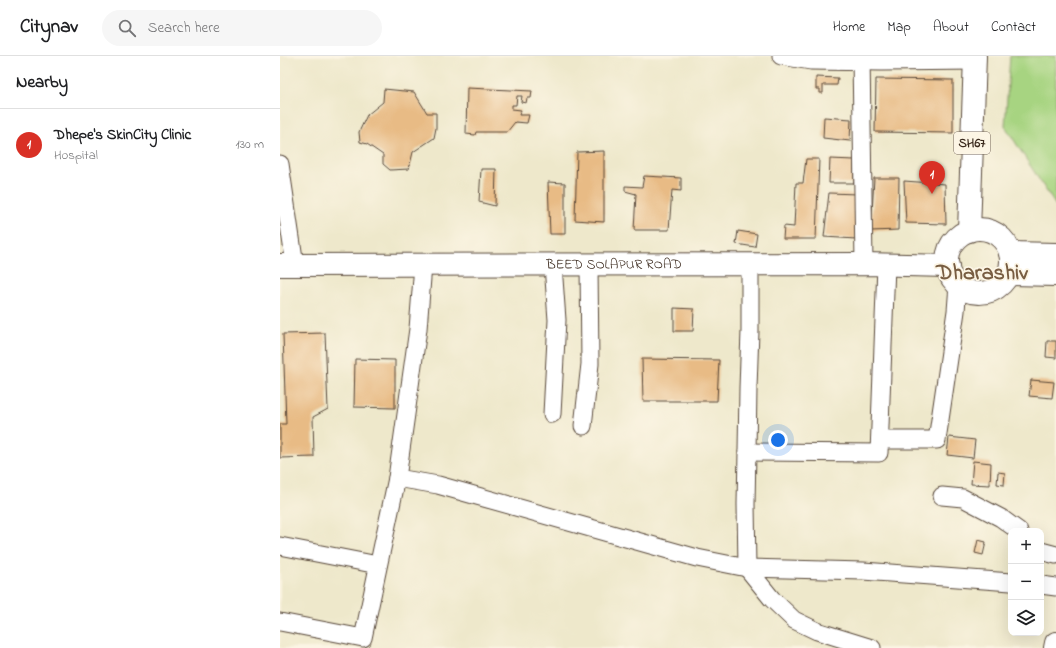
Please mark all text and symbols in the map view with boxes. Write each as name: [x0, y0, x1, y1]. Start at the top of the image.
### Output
search box: [102, 10, 382, 46]
text: Citynav: [20, 14, 78, 41]
icon: search: [116, 17, 138, 39]
text: Search here: [148, 17, 220, 39]
text: Home: [833, 17, 865, 38]
text: Map: [887, 17, 911, 38]
text: About: [933, 17, 969, 38]
text: Contact: [991, 17, 1036, 38]
text: Nearby: [16, 70, 68, 95]
text: Dhepe's SkinCity Clinic: [54, 124, 191, 146]
road number: SH67: [954, 132, 990, 154]
text: 1: [27, 135, 31, 154]
text: 130 m: [236, 135, 264, 154]
text: Hospital: [54, 146, 98, 165]
pin: 1: [919, 161, 945, 194]
street label: BEED SOLAPUR ROAD: [545, 254, 682, 275]
district label: Dharashiv: [935, 258, 1028, 290]
your location: [768, 430, 788, 450]
map controls: [1008, 528, 1044, 636]
button: +: [1008, 528, 1044, 564]
button: −: [1008, 564, 1044, 600]
button: layers: [1008, 600, 1044, 636]

